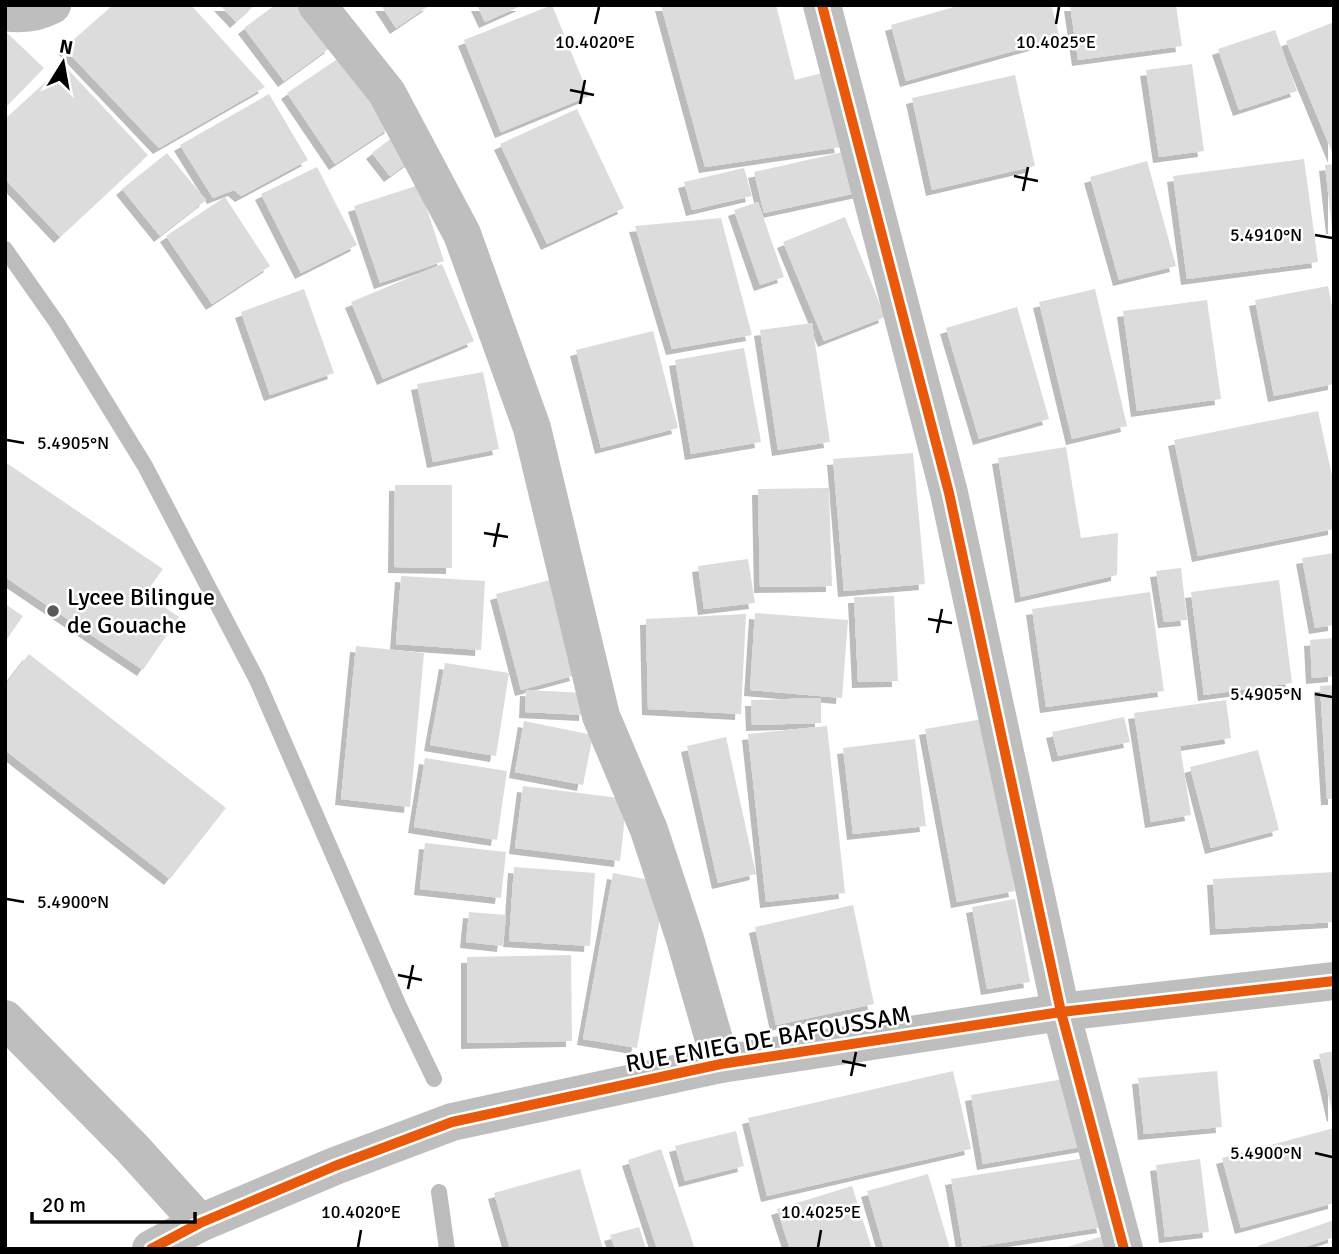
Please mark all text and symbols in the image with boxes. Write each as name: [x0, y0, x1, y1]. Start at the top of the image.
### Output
north arrow: [28, 28, 98, 98]
text: 10.4020°E: [555, 31, 635, 53]
text: 10.4025°E: [1016, 31, 1096, 53]
text: N: [57, 34, 75, 60]
text: 5.4910°N: [1230, 224, 1302, 246]
text: 5.4905°N: [37, 432, 109, 454]
place label: Lycee Bilingue de Gouache: [67, 582, 215, 640]
marker: Lycee Bilingue de Gouache: [45, 603, 61, 619]
text: 5.4905°N: [1230, 683, 1302, 705]
text: 5.4900°N: [37, 891, 109, 913]
street label: RUE ENIEG DE BAFOUSSAM: [623, 999, 913, 1079]
text: 5.4900°N: [1230, 1142, 1302, 1164]
scale bar: [32, 1180, 194, 1224]
text: 20 m: [42, 1192, 86, 1218]
text: 10.4020°E: [321, 1201, 401, 1223]
text: 10.4025°E: [781, 1201, 861, 1223]

